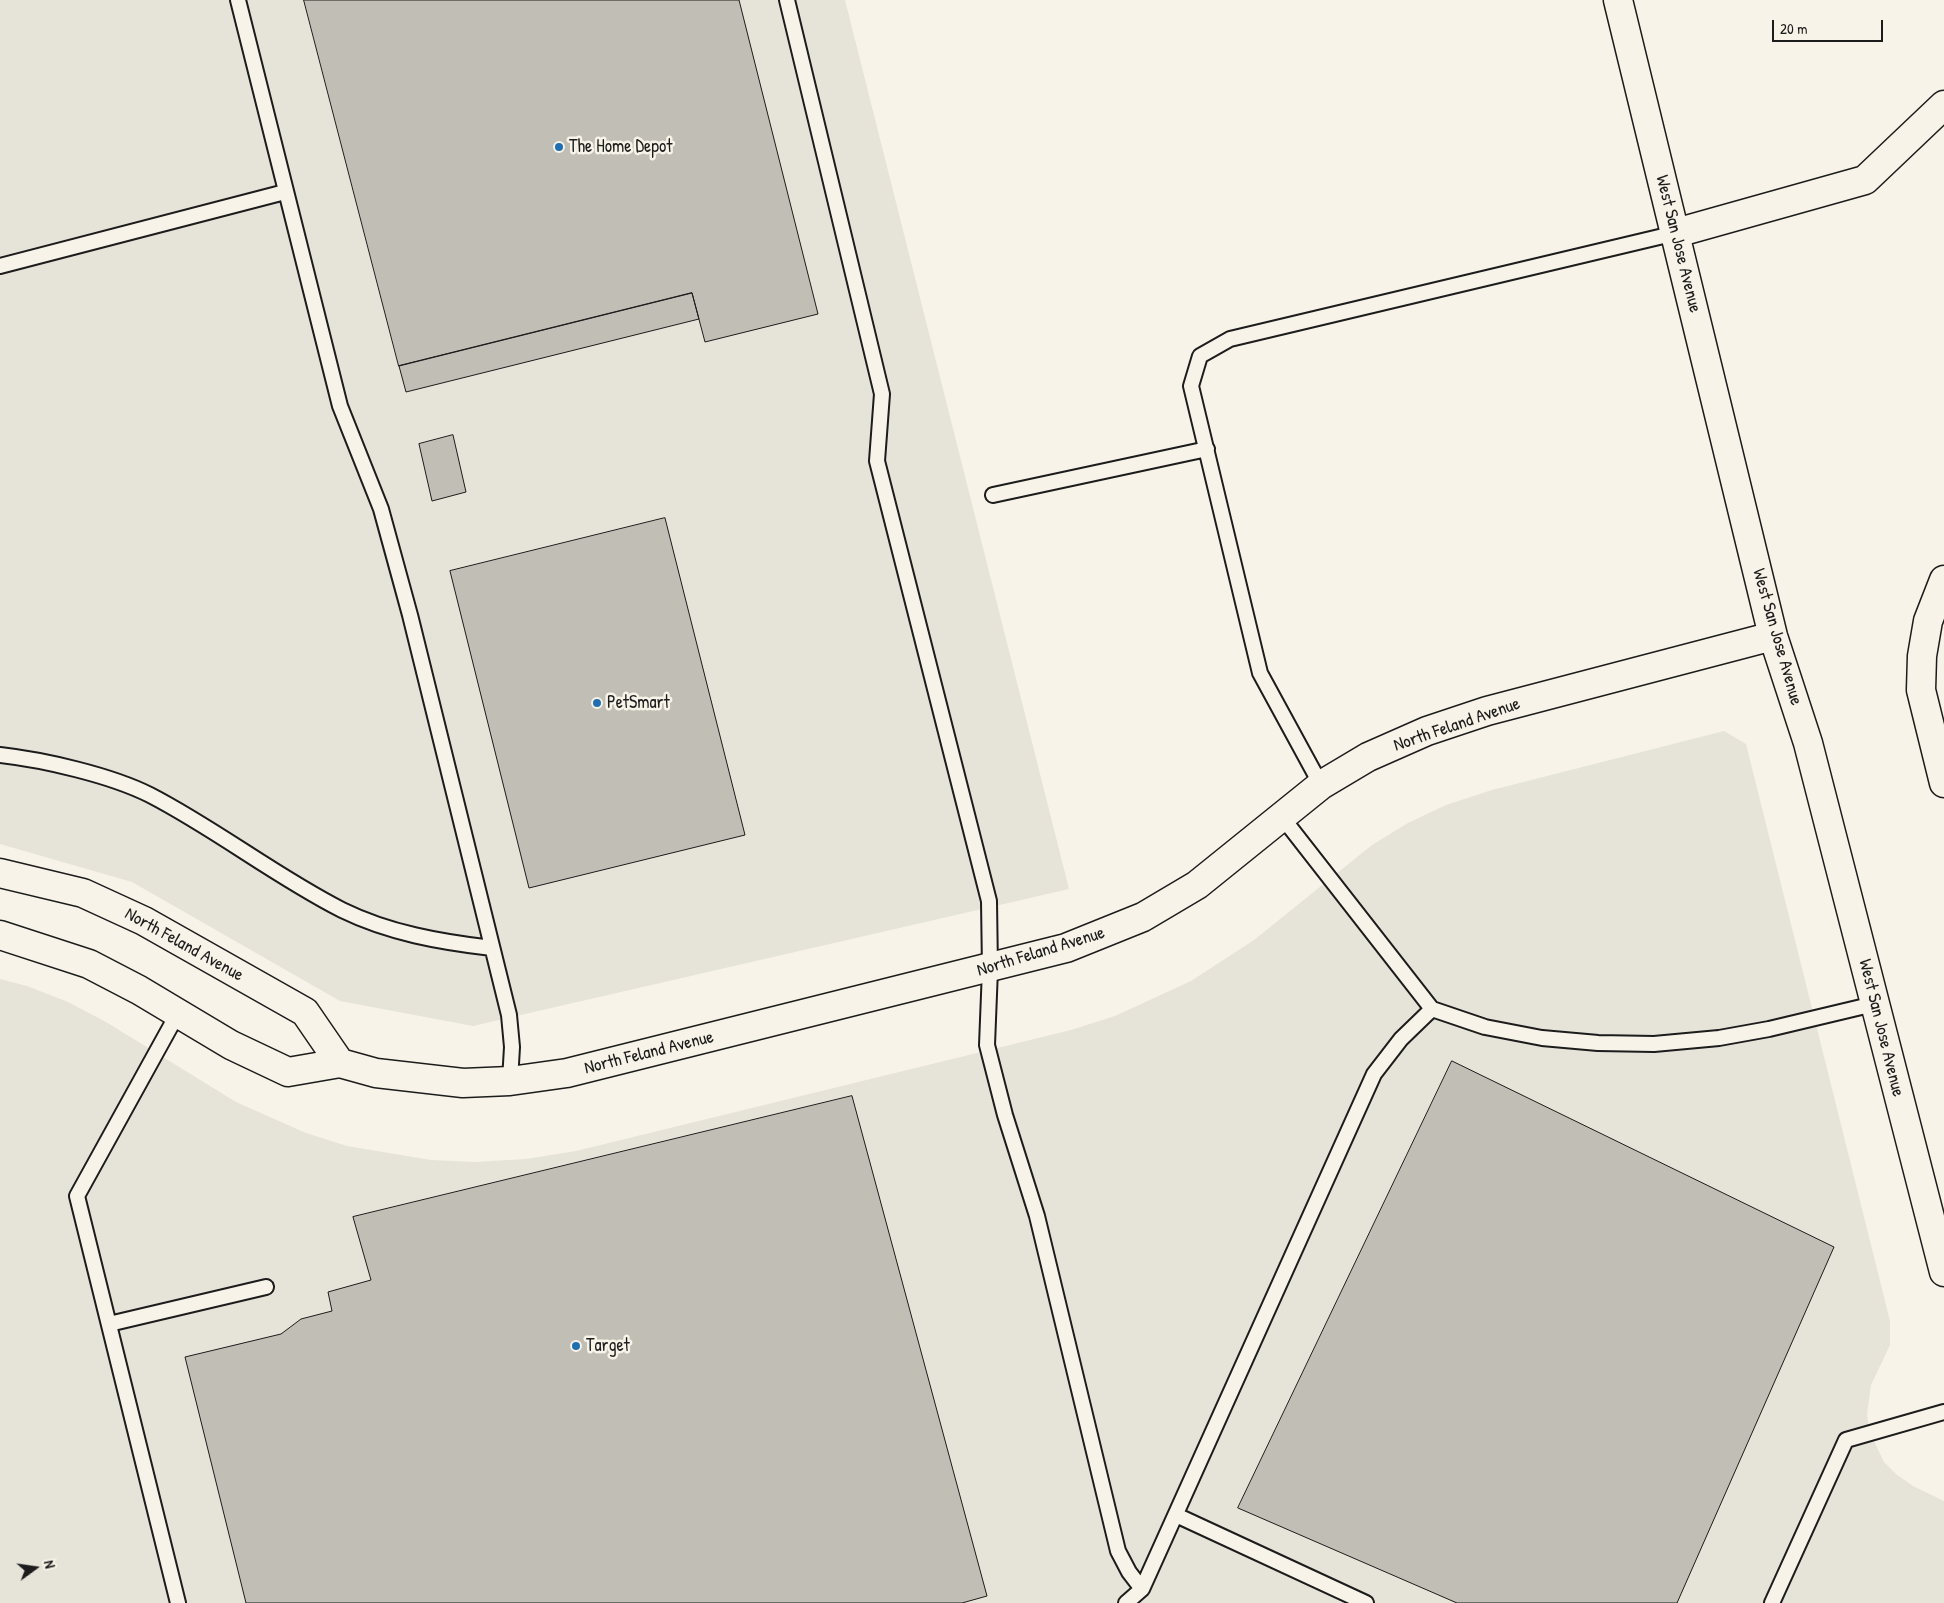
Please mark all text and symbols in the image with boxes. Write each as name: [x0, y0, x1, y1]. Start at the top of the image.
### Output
scale bar: [1774, 10, 1885, 42]
text: 20 m: [1780, 18, 1807, 39]
place label: The Home Depot: [569, 136, 672, 158]
marker: The Home Depot: [553, 141, 565, 153]
street label: West San Jose Avenue: [1650, 173, 1706, 315]
street label: West San Jose Avenue: [1747, 566, 1807, 708]
place label: PetSmart: [607, 692, 670, 714]
street label: North Feland Avenue: [1391, 693, 1523, 757]
marker: PetSmart: [591, 697, 603, 709]
street label: North Feland Avenue: [121, 903, 247, 987]
street label: North Feland Avenue: [975, 922, 1107, 982]
street label: West San Jose Avenue: [1853, 957, 1909, 1099]
street label: North Feland Avenue: [582, 1027, 716, 1079]
place label: Target: [586, 1335, 630, 1357]
marker: Target: [570, 1340, 582, 1352]
north arrow: [10, 1543, 60, 1593]
text: N: [40, 1558, 60, 1570]

